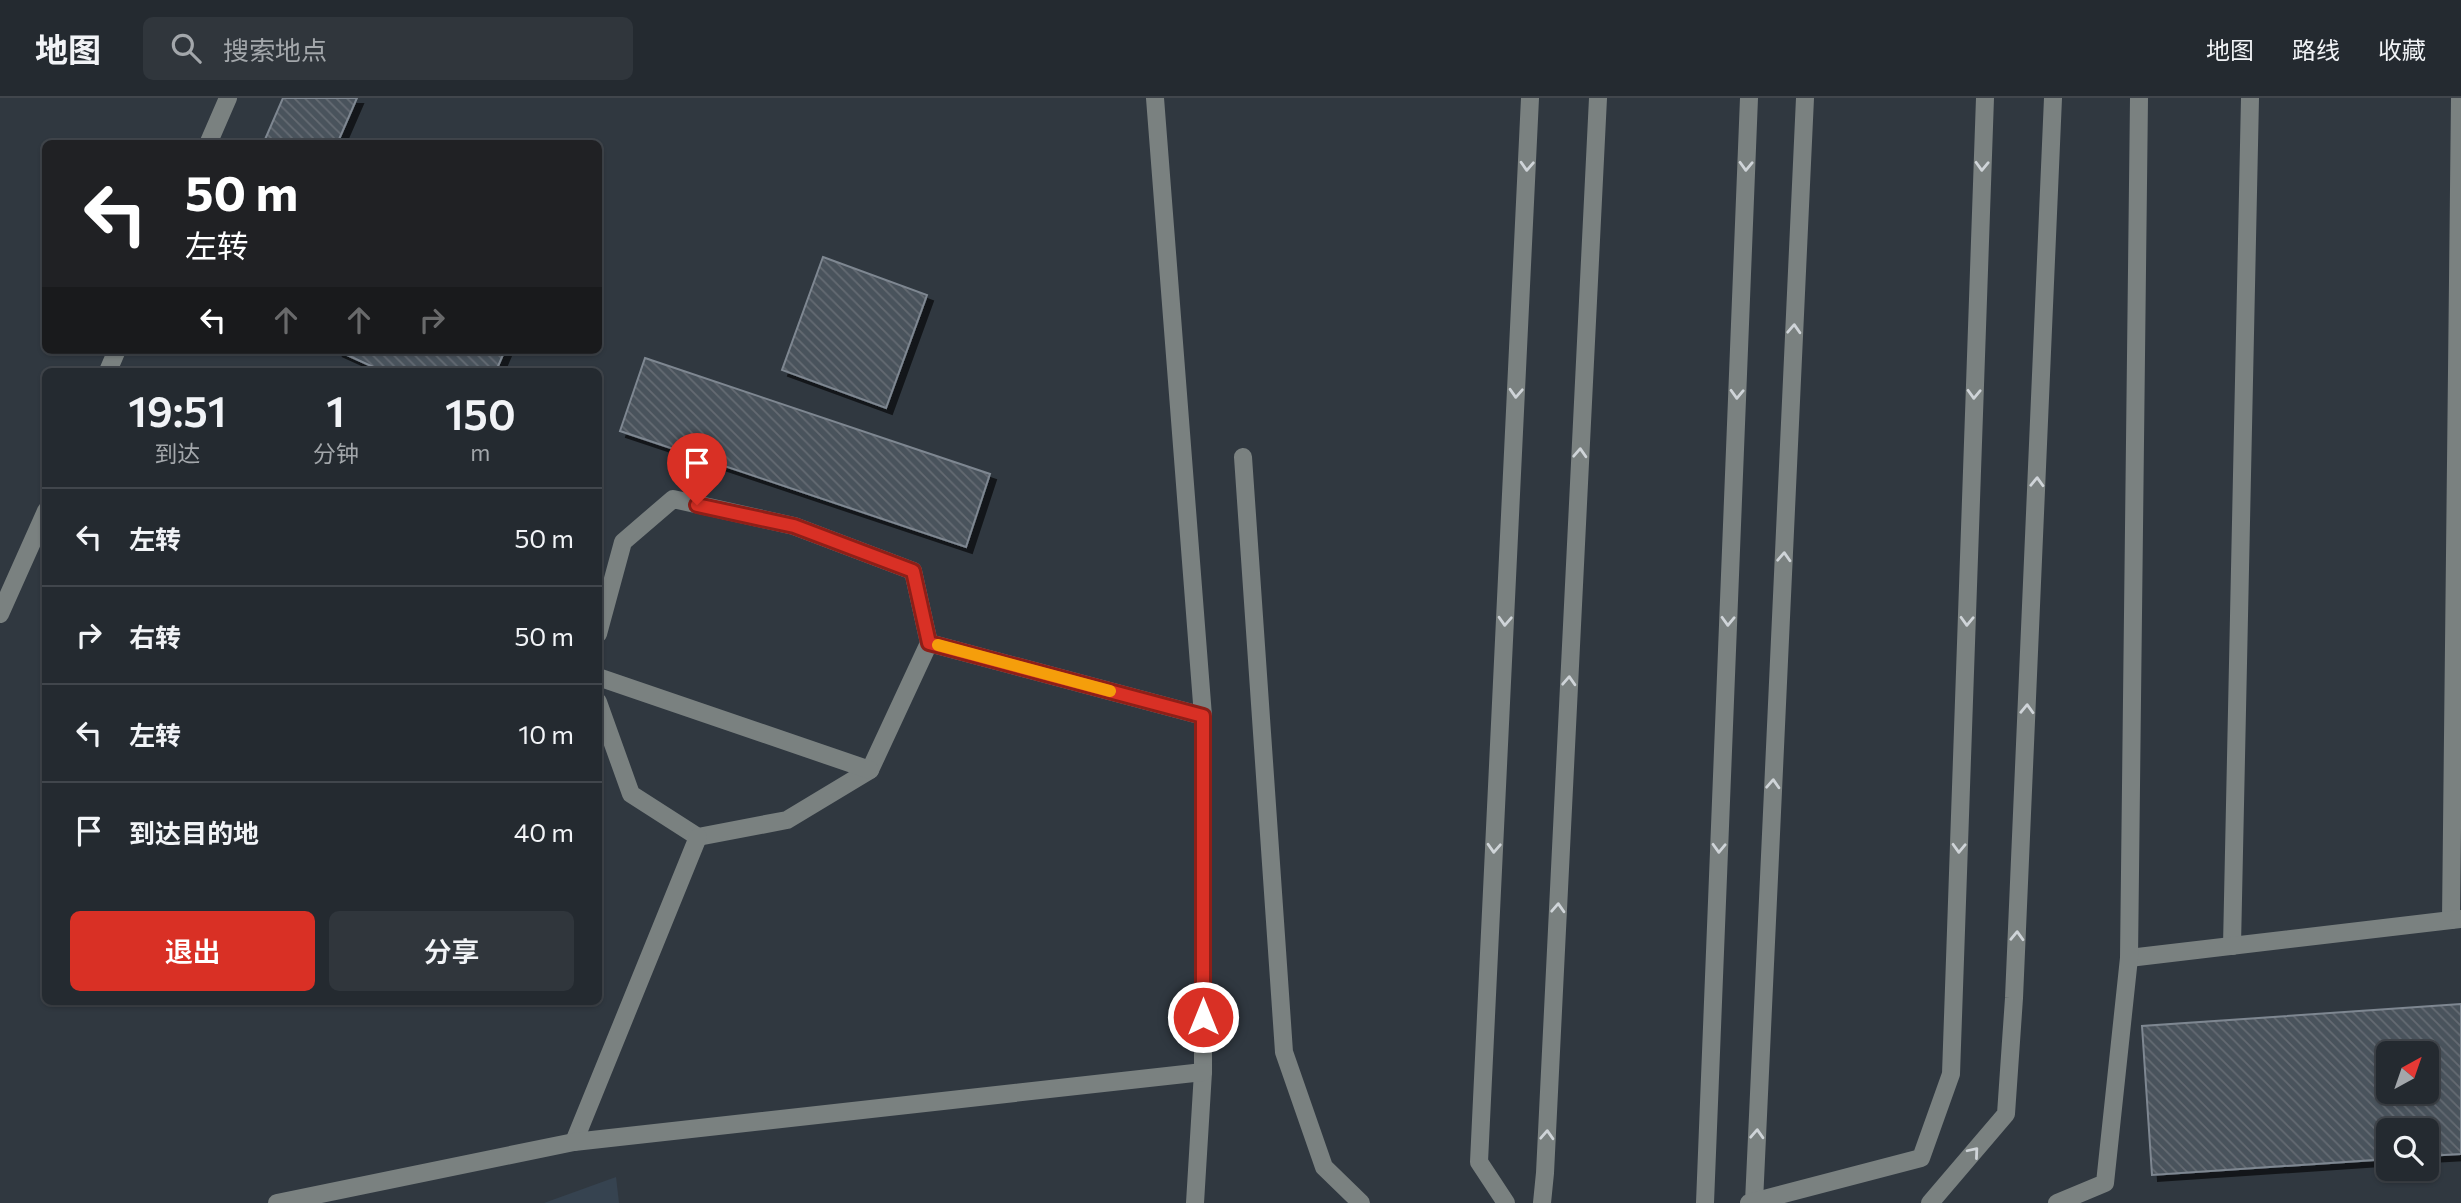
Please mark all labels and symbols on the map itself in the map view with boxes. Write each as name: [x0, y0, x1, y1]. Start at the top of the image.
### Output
one-way arrow: [1520, 161, 1535, 172]
one-way arrow: [1739, 161, 1754, 172]
one-way arrow: [1975, 161, 1990, 172]
one-way arrow: [1787, 324, 1802, 335]
one-way arrow: [1509, 388, 1524, 399]
one-way arrow: [1730, 388, 1745, 399]
one-way arrow: [1967, 388, 1982, 399]
pin: [667, 433, 727, 505]
one-way arrow: [1573, 448, 1588, 459]
one-way arrow: [2029, 476, 2044, 487]
one-way arrow: [1776, 551, 1791, 562]
one-way arrow: [1498, 615, 1513, 626]
one-way arrow: [1720, 616, 1735, 627]
one-way arrow: [1959, 616, 1974, 627]
one-way arrow: [1562, 675, 1577, 686]
one-way arrow: [2019, 703, 2034, 714]
one-way arrow: [1766, 778, 1781, 789]
one-way arrow: [1487, 843, 1502, 854]
one-way arrow: [1711, 843, 1726, 854]
one-way arrow: [1951, 843, 1966, 854]
one-way arrow: [1551, 902, 1566, 913]
one-way arrow: [2009, 930, 2024, 941]
position arrow: [1166, 980, 1240, 1054]
north arrow: [2376, 1041, 2440, 1104]
one-way arrow: [1749, 1128, 1764, 1139]
one-way arrow: [1540, 1129, 1555, 1140]
one-way arrow: [1966, 1147, 1978, 1160]

